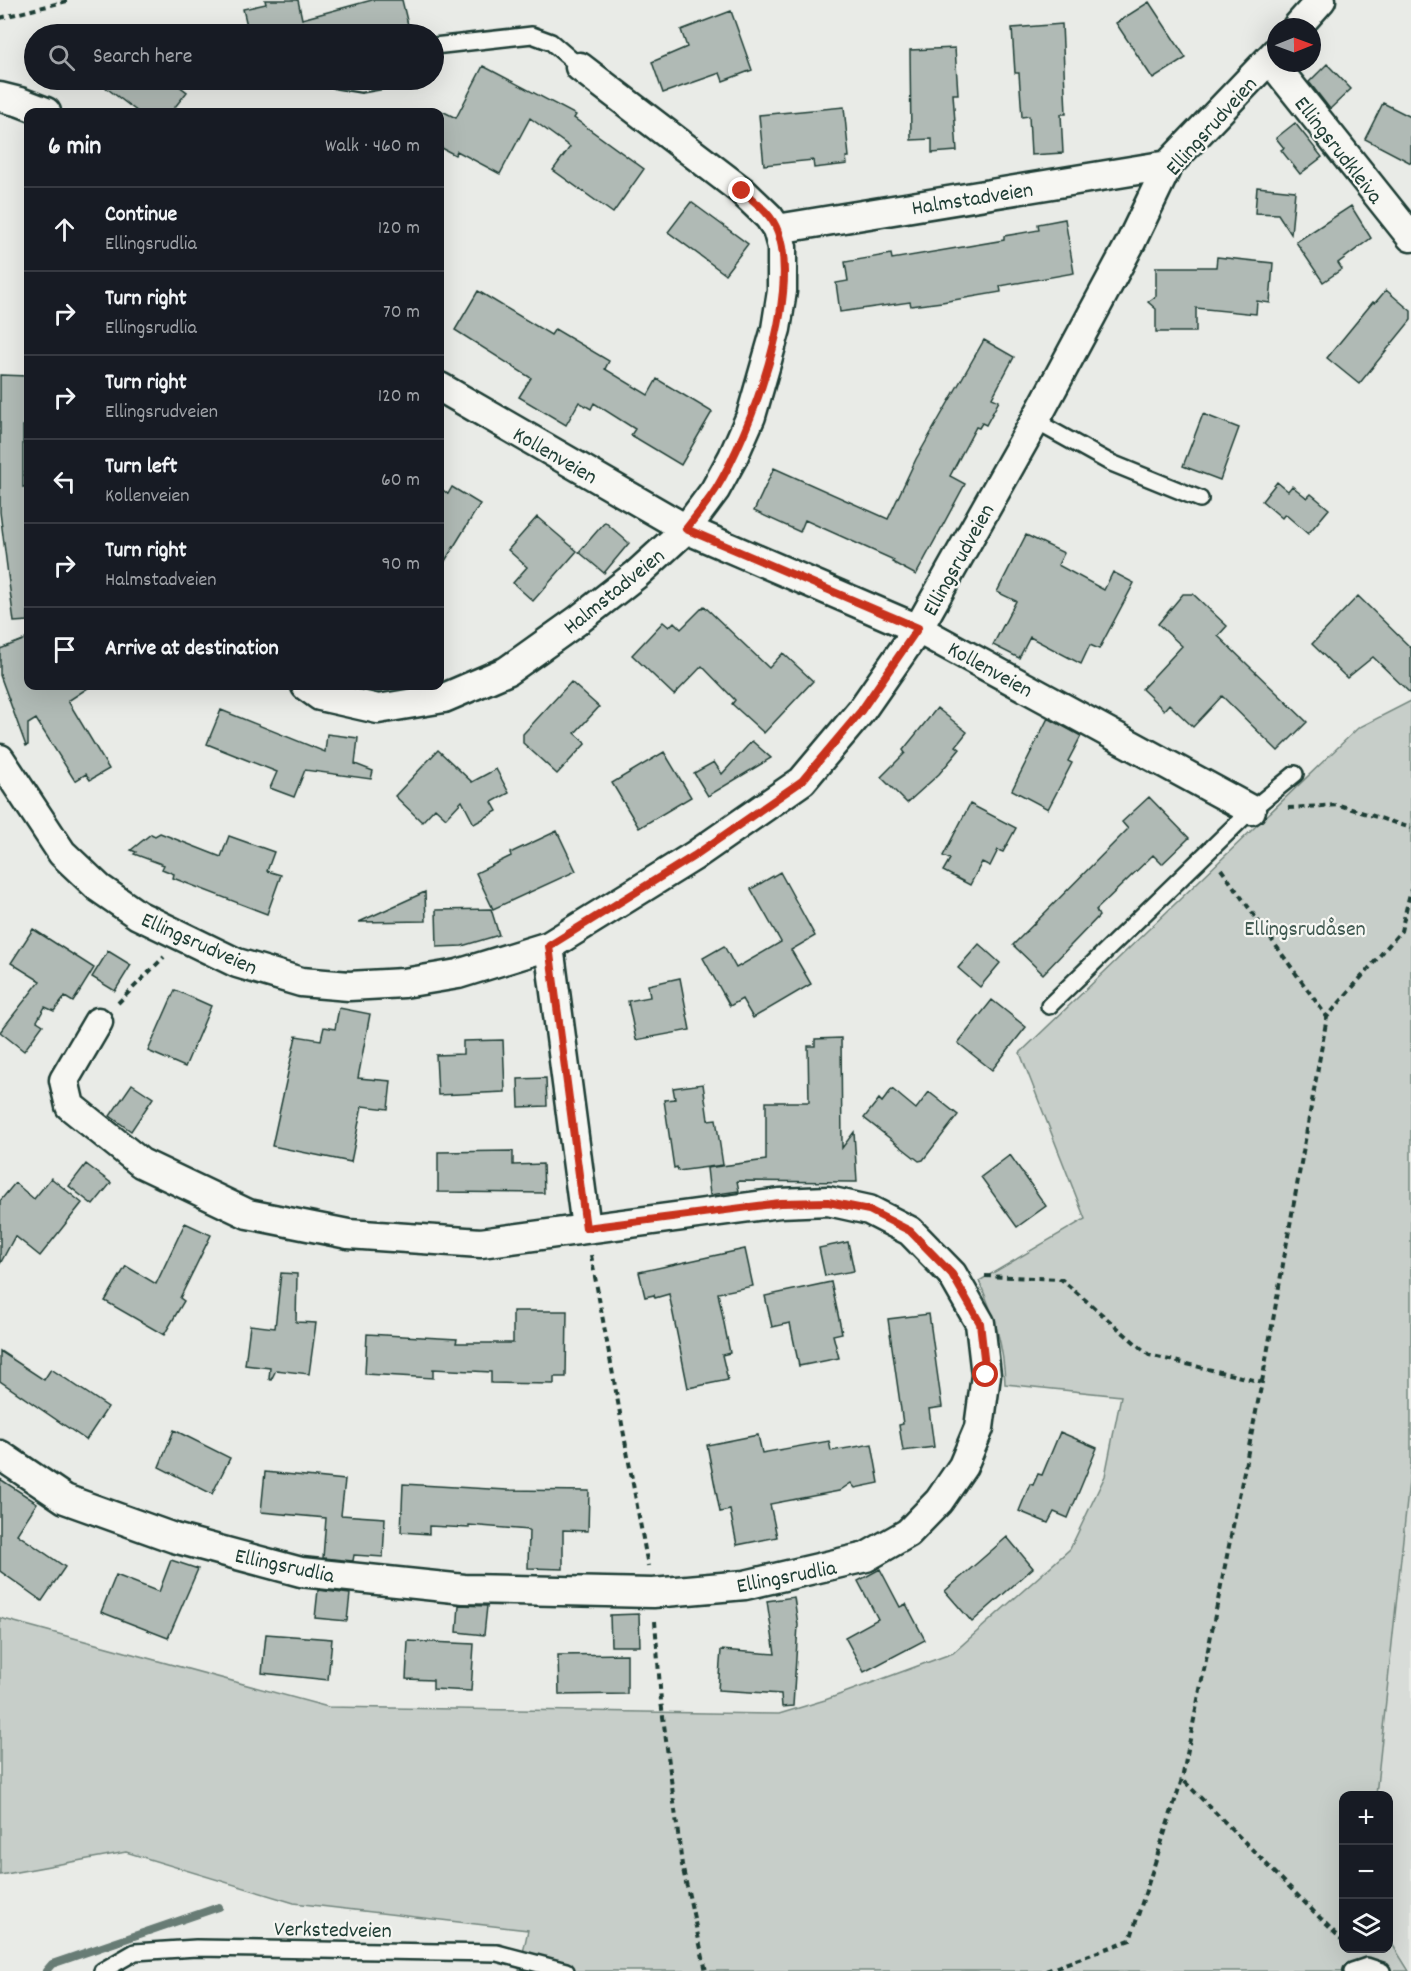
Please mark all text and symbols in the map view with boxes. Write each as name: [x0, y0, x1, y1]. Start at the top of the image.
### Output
north arrow: [1267, 18, 1321, 72]
search box: [24, 24, 444, 90]
icon: search: [45, 41, 78, 74]
text: Search here: [93, 42, 192, 73]
street label: Ellingsrudveien: [1160, 71, 1266, 184]
street label: Ellingsrudkleiva: [1285, 91, 1390, 212]
text: 6 min: [48, 129, 101, 166]
text: Walk · 460 m: [325, 133, 420, 161]
street label: Halmstadveien: [910, 176, 1036, 225]
route end: [728, 177, 754, 203]
text: Continue: [105, 200, 177, 231]
icon: ahead: [48, 213, 81, 246]
text: 120 m: [378, 215, 420, 243]
text: Ellingsrudlia: [105, 231, 197, 259]
text: Turn right: [105, 284, 187, 315]
icon: right: [48, 297, 81, 330]
text: 70 m: [383, 299, 420, 327]
text: Ellingsrudlia: [105, 315, 197, 343]
text: Turn right: [105, 368, 187, 399]
icon: right: [48, 381, 81, 414]
text: 120 m: [378, 383, 420, 411]
text: Ellingsrudveien: [105, 399, 218, 427]
street label: Kollenveien: [506, 420, 602, 494]
text: Turn left: [105, 452, 177, 483]
icon: left: [48, 465, 81, 498]
text: 60 m: [381, 467, 420, 495]
text: Kollenveien: [105, 483, 190, 511]
street label: Ellingsrudveien: [916, 499, 1004, 623]
text: Turn right: [105, 536, 187, 567]
street label: Halmstadveien: [558, 542, 673, 643]
icon: right: [48, 549, 81, 582]
text: 90 m: [382, 551, 420, 579]
text: Halmstadveien: [105, 567, 217, 595]
icon: arrive: [48, 633, 81, 666]
text: Arrive at destination: [105, 634, 279, 665]
street label: Kollenveien: [941, 635, 1037, 707]
street label: Ellingsrudveien: [136, 906, 262, 985]
park label: Ellingsrudåsen: [1244, 915, 1366, 946]
route start: [972, 1361, 998, 1387]
street label: Ellingsrudlia: [232, 1542, 338, 1593]
street label: Ellingsrudlia: [734, 1553, 840, 1603]
map controls: [1339, 1791, 1393, 1953]
button: +: [1339, 1791, 1393, 1845]
button: −: [1339, 1845, 1393, 1899]
button: layers: [1339, 1899, 1393, 1953]
street label: Verkstedveien: [274, 1915, 392, 1948]

